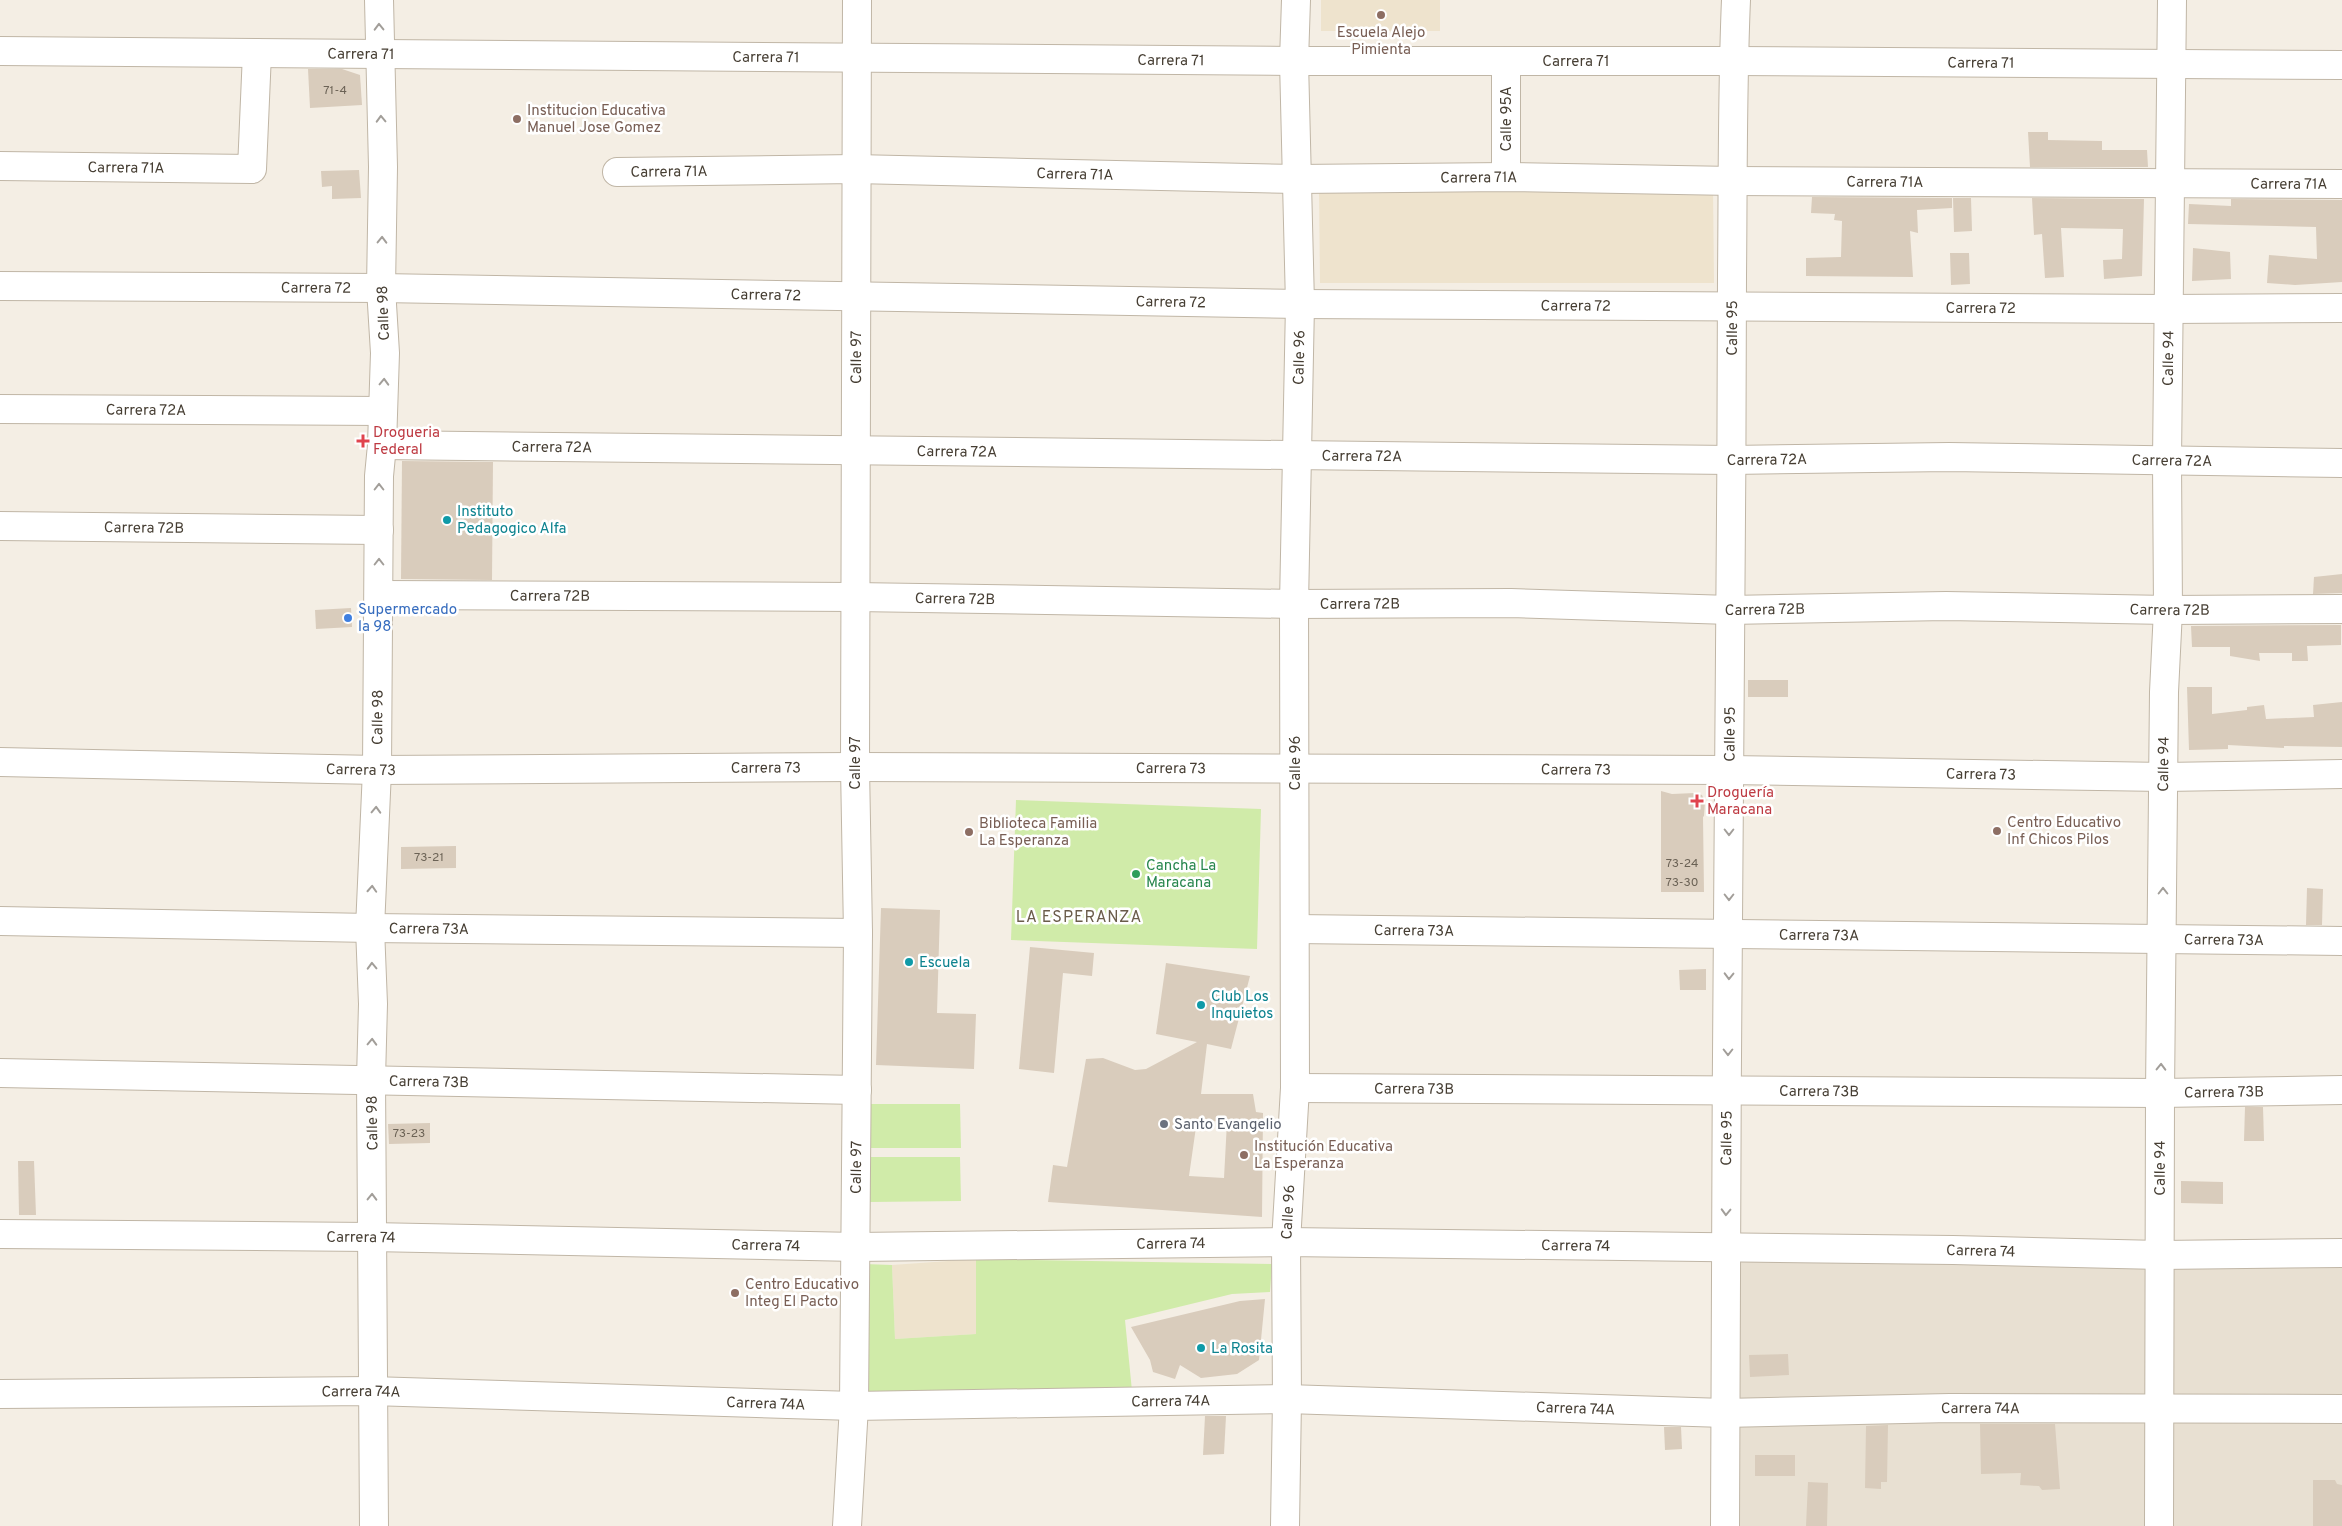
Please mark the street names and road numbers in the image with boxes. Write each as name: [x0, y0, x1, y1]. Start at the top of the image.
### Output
street label: Carrera 71: [327, 46, 395, 65]
street label: Carrera 71: [732, 49, 800, 68]
street label: Carrera 71: [1137, 52, 1205, 71]
street label: Carrera 71: [1542, 53, 1610, 72]
street label: Carrera 71: [1947, 54, 2015, 74]
street label: Calle 95A: [1498, 86, 1517, 152]
street label: Carrera 71A: [87, 159, 165, 179]
street label: Carrera 71A: [630, 163, 708, 183]
street label: Carrera 71A: [1036, 165, 1114, 186]
street label: Carrera 71A: [1440, 169, 1518, 189]
street label: Carrera 71A: [1846, 174, 1923, 193]
street label: Carrera 71A: [2250, 176, 2327, 195]
street label: Carrera 72: [281, 279, 351, 299]
street label: Calle 98: [374, 285, 395, 341]
street label: Carrera 72: [731, 286, 801, 306]
street label: Carrera 72: [1135, 293, 1206, 313]
street label: Carrera 72: [1541, 297, 1611, 317]
street label: Calle 95: [1724, 300, 1743, 356]
street label: Carrera 72: [1946, 300, 2016, 319]
street label: Calle 97: [848, 330, 867, 384]
street label: Calle 96: [1290, 330, 1310, 385]
street label: Calle 94: [2160, 330, 2179, 386]
street label: Carrera 72A: [106, 402, 186, 421]
street label: Carrera 72A: [512, 438, 592, 458]
street label: Carrera 72A: [917, 443, 997, 463]
street label: Carrera 72A: [1321, 447, 1402, 467]
street label: Carrera 72A: [1726, 451, 1807, 471]
street label: Carrera 72A: [2131, 452, 2212, 472]
street label: Carrera 72B: [104, 519, 184, 539]
street label: Carrera 72B: [510, 588, 590, 607]
street label: Carrera 72B: [915, 590, 995, 610]
street label: Carrera 72B: [1320, 596, 1400, 615]
street label: Carrera 72B: [1724, 601, 1805, 621]
street label: Carrera 72B: [2129, 601, 2210, 621]
street label: Calle 98: [369, 690, 389, 745]
street label: Calle 95: [1721, 706, 1741, 762]
street label: Calle 96: [1287, 735, 1306, 790]
street label: Calle 97: [847, 736, 866, 790]
street label: Calle 94: [2155, 736, 2175, 792]
street label: Carrera 73: [731, 759, 801, 779]
street label: Carrera 73: [1136, 760, 1206, 779]
street label: Carrera 73: [326, 761, 396, 781]
street label: Carrera 73: [1541, 761, 1611, 781]
street label: Carrera 73: [1946, 765, 2016, 786]
street label: Carrera 73A: [389, 920, 469, 940]
street label: Carrera 73A: [1374, 922, 1454, 942]
street label: Carrera 73A: [1779, 927, 1859, 946]
street label: Carrera 73A: [2184, 931, 2264, 951]
street label: Carrera 73B: [389, 1073, 469, 1093]
street label: Carrera 73B: [1374, 1080, 1454, 1100]
street label: Carrera 73B: [1779, 1083, 1859, 1102]
street label: Carrera 73B: [2184, 1083, 2264, 1104]
street label: Calle 98: [364, 1095, 383, 1151]
street label: Calle 95: [1718, 1110, 1738, 1166]
street label: Calle 97: [848, 1140, 867, 1194]
street label: Calle 94: [2152, 1140, 2171, 1196]
street label: Calle 96: [1278, 1184, 1300, 1240]
street label: Carrera 74: [326, 1229, 396, 1249]
street label: Carrera 74: [1136, 1235, 1206, 1255]
street label: Carrera 74: [731, 1236, 801, 1257]
street label: Carrera 74: [1541, 1237, 1611, 1257]
street label: Carrera 74: [1946, 1242, 2016, 1263]
street label: Carrera 74A: [321, 1383, 401, 1403]
street label: Carrera 74A: [1131, 1392, 1211, 1413]
street label: Carrera 74A: [726, 1394, 806, 1415]
street label: Carrera 74A: [1536, 1399, 1615, 1421]
street label: Carrera 74A: [1941, 1400, 2020, 1419]

